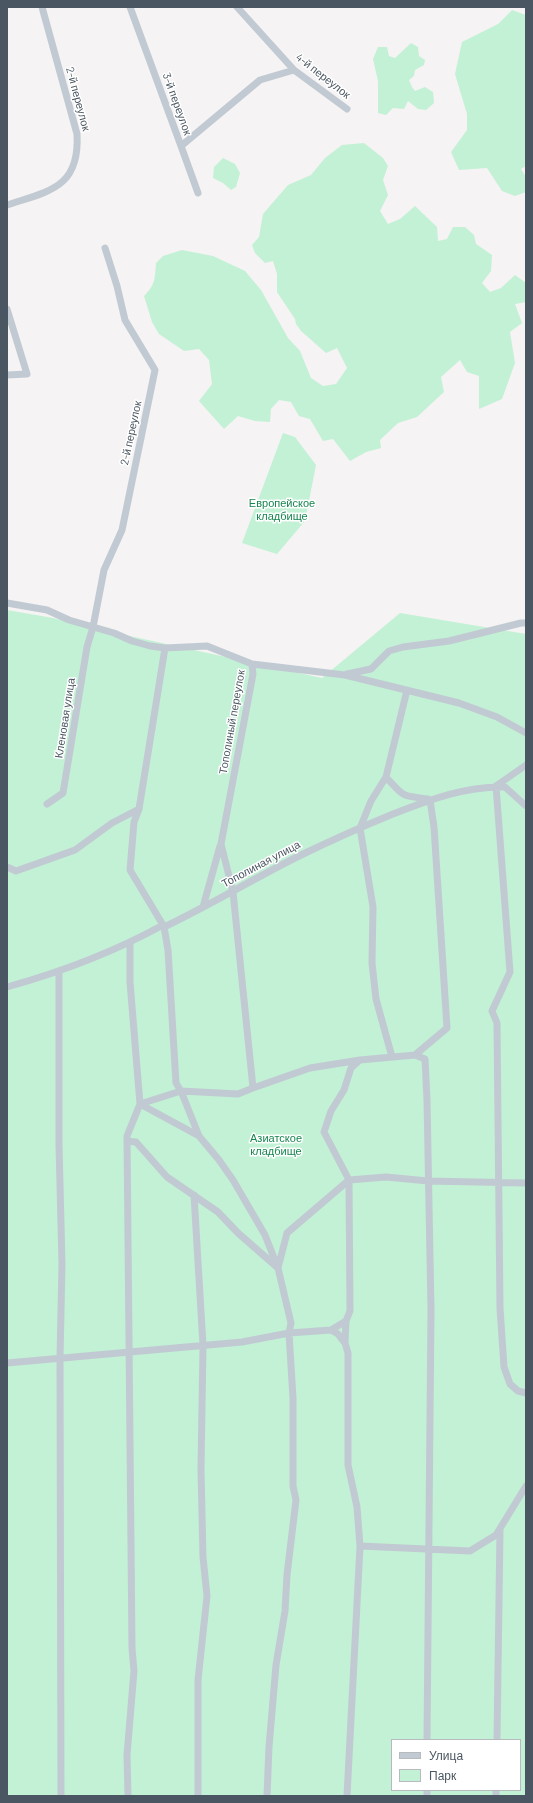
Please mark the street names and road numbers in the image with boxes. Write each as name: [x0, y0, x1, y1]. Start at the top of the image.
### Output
street label: 4-й переулок: [293, 51, 353, 101]
street label: 2-й переулок: [63, 66, 93, 132]
street label: 3-й переулок: [160, 71, 194, 137]
street label: 2-й переулок: [118, 400, 144, 466]
street label: Тополиный переулок: [216, 669, 248, 775]
street label: Кленовая улица: [52, 677, 78, 759]
street label: Тополиная улица: [220, 838, 302, 890]

